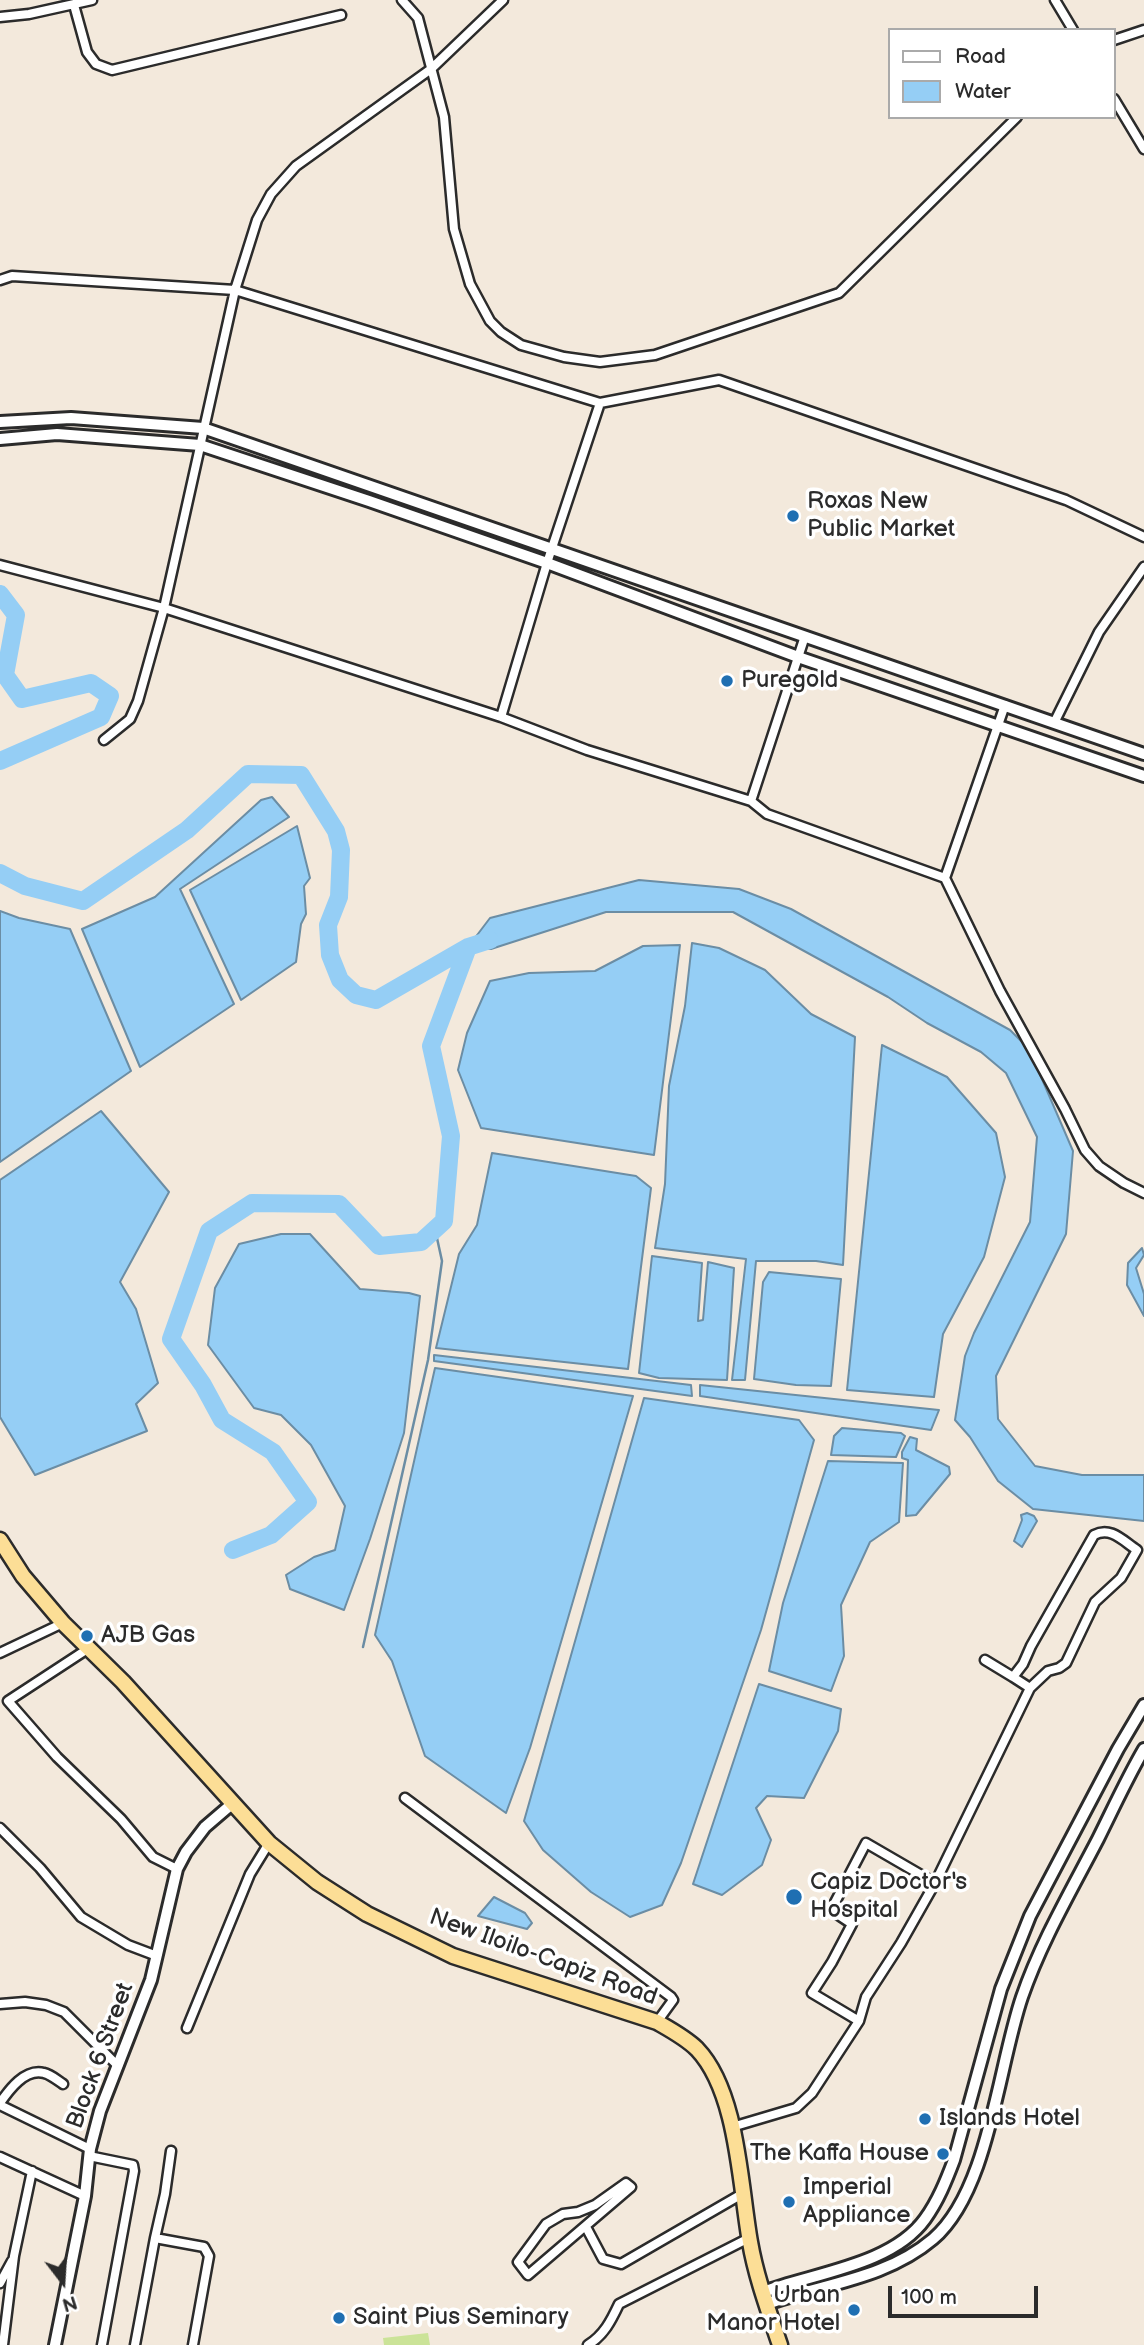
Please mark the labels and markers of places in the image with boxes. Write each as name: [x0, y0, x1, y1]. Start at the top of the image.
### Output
place label: Roxas New Public Market: [807, 488, 955, 544]
marker: Roxas New Public Market: [785, 508, 801, 524]
place label: Puregold: [741, 667, 838, 695]
marker: Puregold: [719, 673, 735, 689]
place label: AJB Gas: [101, 1622, 195, 1650]
marker: AJB Gas: [79, 1628, 95, 1644]
place label: Capiz Doctor's Hospital: [810, 1869, 967, 1925]
marker: Capiz Doctor's Hospital: [784, 1887, 804, 1907]
place label: Islands Hotel: [939, 2105, 1080, 2133]
marker: Islands Hotel: [917, 2111, 933, 2127]
place label: The Kaffa House: [750, 2140, 929, 2168]
marker: The Kaffa House: [935, 2146, 951, 2162]
place label: Imperial Appliance: [803, 2174, 911, 2230]
marker: Imperial Appliance: [781, 2194, 797, 2210]
place label: Urban Manor Hotel: [706, 2282, 840, 2338]
marker: Urban Manor Hotel: [846, 2302, 862, 2318]
place label: Saint Pius Seminary: [353, 2304, 569, 2332]
marker: Saint Pius Seminary: [331, 2310, 347, 2326]

